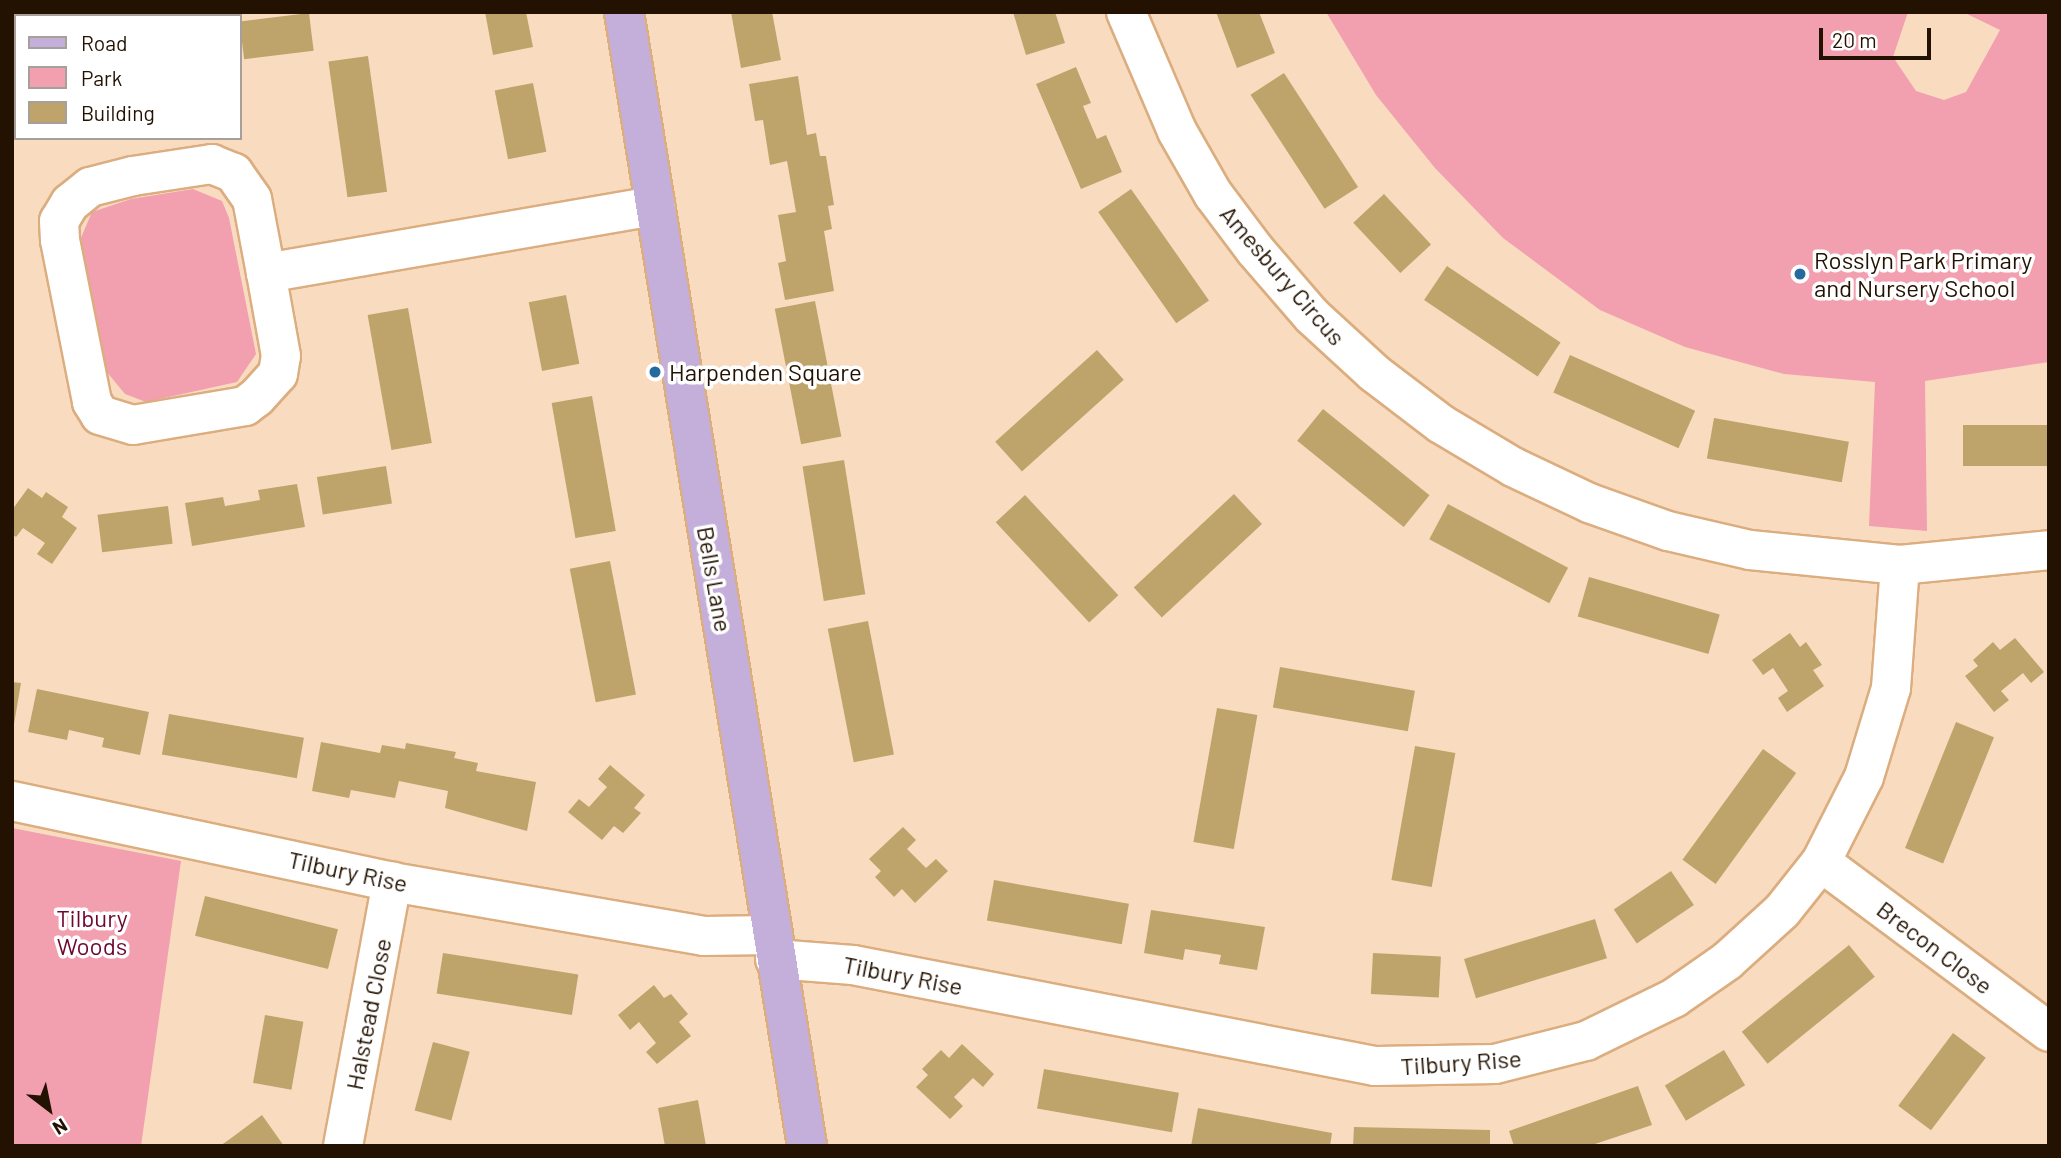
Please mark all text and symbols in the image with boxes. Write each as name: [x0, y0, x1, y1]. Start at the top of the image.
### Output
legend: [14, 14, 242, 140]
scale bar: [1823, 14, 1935, 58]
text: 20 m: [1832, 27, 1877, 52]
text: Road: [81, 30, 127, 55]
text: Park: [81, 65, 122, 90]
text: Building: [81, 100, 155, 125]
street label: Amesbury Circus: [1214, 199, 1352, 351]
place label: Rosslyn Park Primary and Nursery School: [1814, 246, 2032, 302]
marker: Rosslyn Park Primary and Nursery School: [1792, 266, 1808, 282]
place label: Harpenden Square: [669, 358, 862, 386]
marker: Harpenden Square: [647, 364, 663, 380]
street label: Bells Lane: [692, 524, 738, 634]
street label: Tilbury Rise: [286, 844, 410, 898]
street label: Brecon Close: [1872, 894, 1998, 1000]
park label: Tilbury Woods: [56, 904, 128, 960]
street label: Halstead Close: [339, 936, 397, 1092]
street label: Tilbury Rise: [841, 949, 965, 1001]
street label: Tilbury Rise: [1399, 1043, 1523, 1081]
north arrow: [14, 1074, 84, 1144]
text: N: [49, 1114, 72, 1140]

